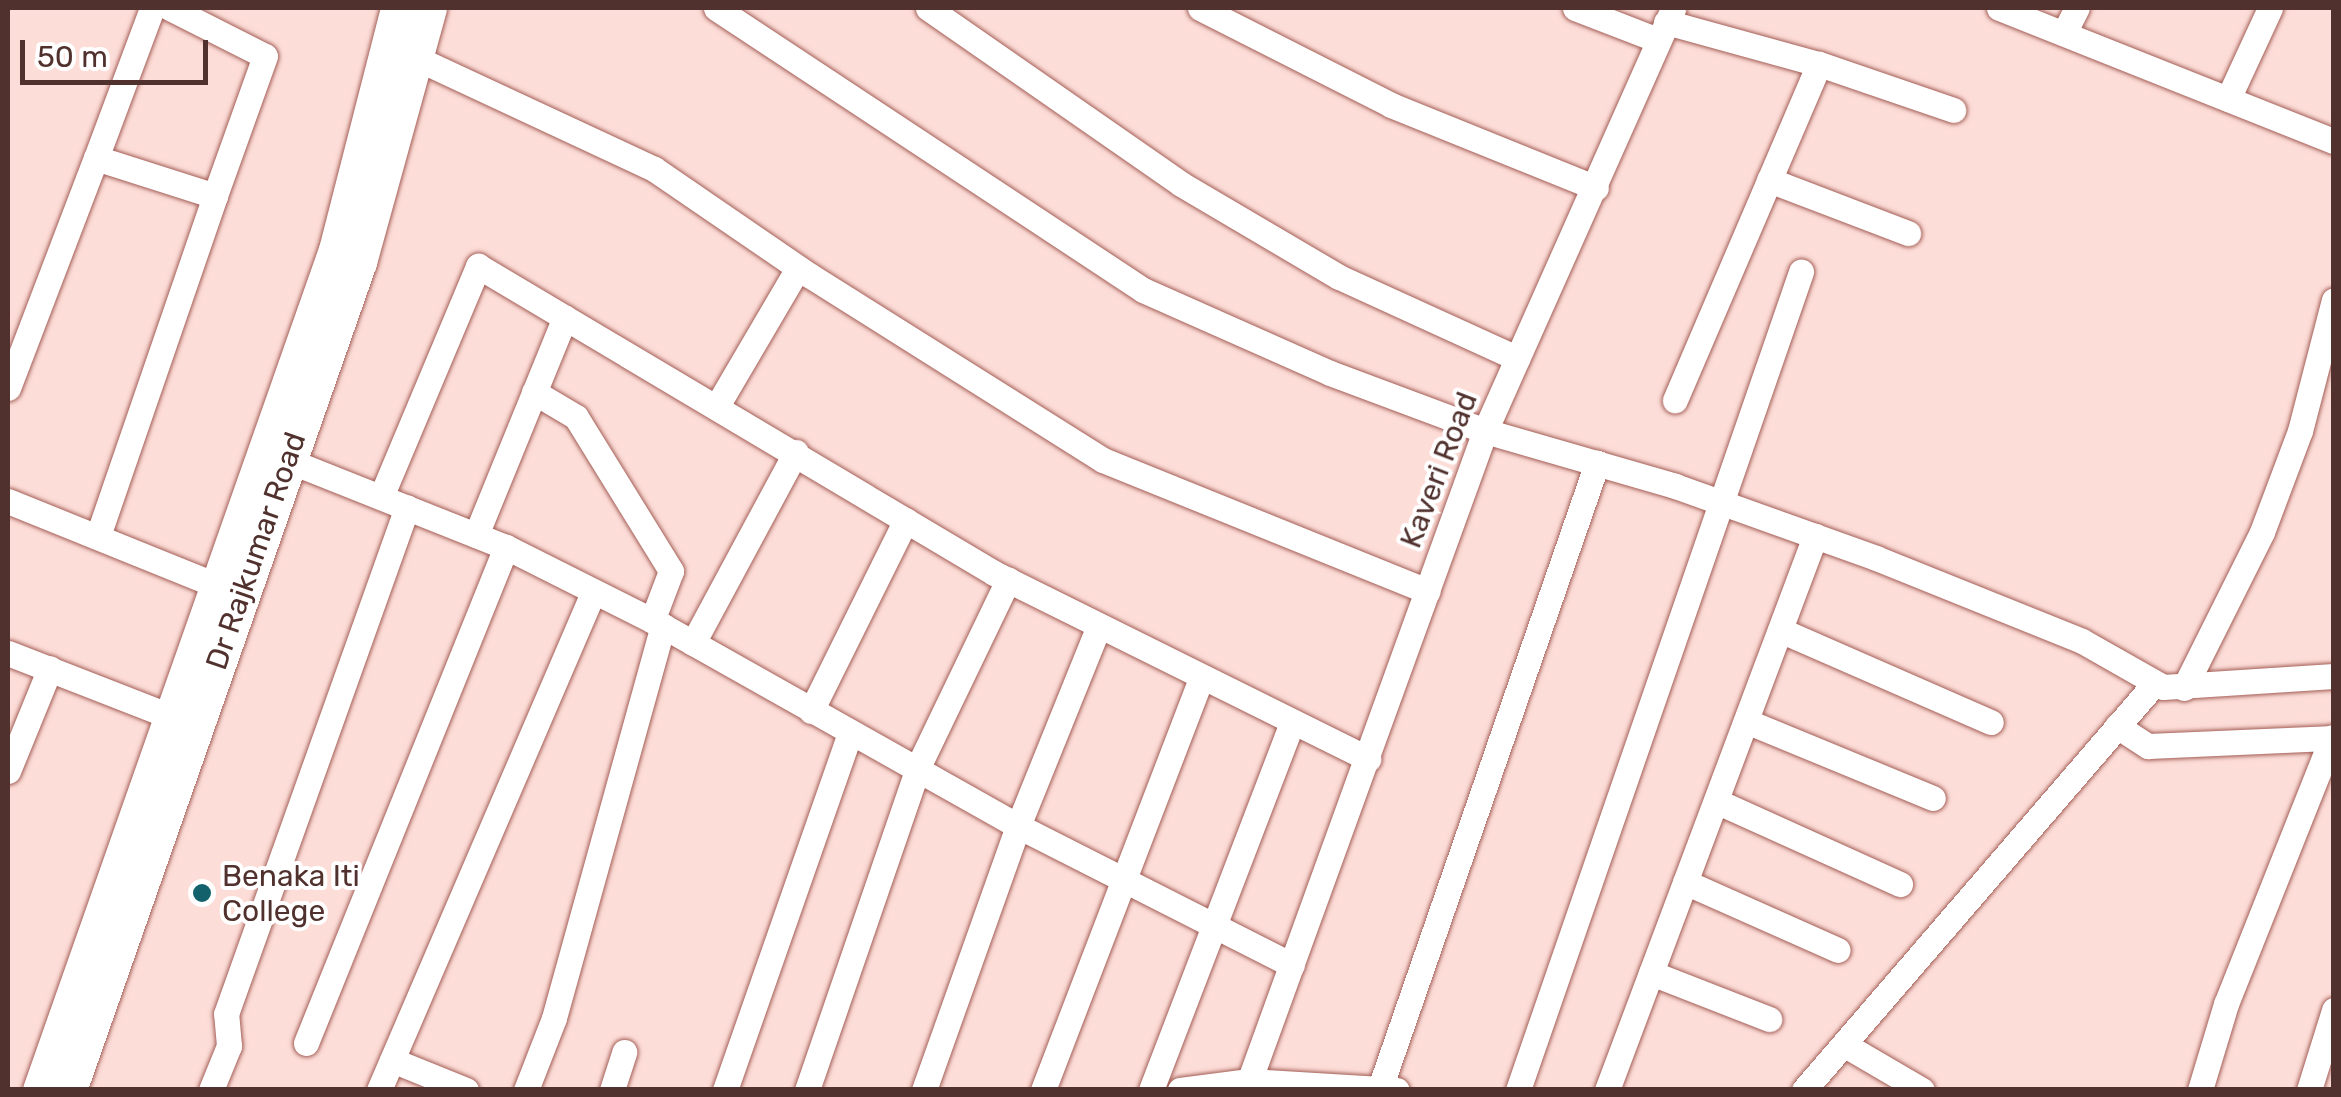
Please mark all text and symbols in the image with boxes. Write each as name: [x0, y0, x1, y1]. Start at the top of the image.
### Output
scale bar: [25, 20, 212, 82]
text: 50 m: [37, 39, 108, 75]
street label: Kaveri Road: [1393, 387, 1485, 553]
street label: Dr Rajkumar Road: [198, 427, 314, 675]
place label: Benaka Iti College: [222, 858, 360, 928]
marker: Benaka Iti College: [191, 882, 213, 904]

